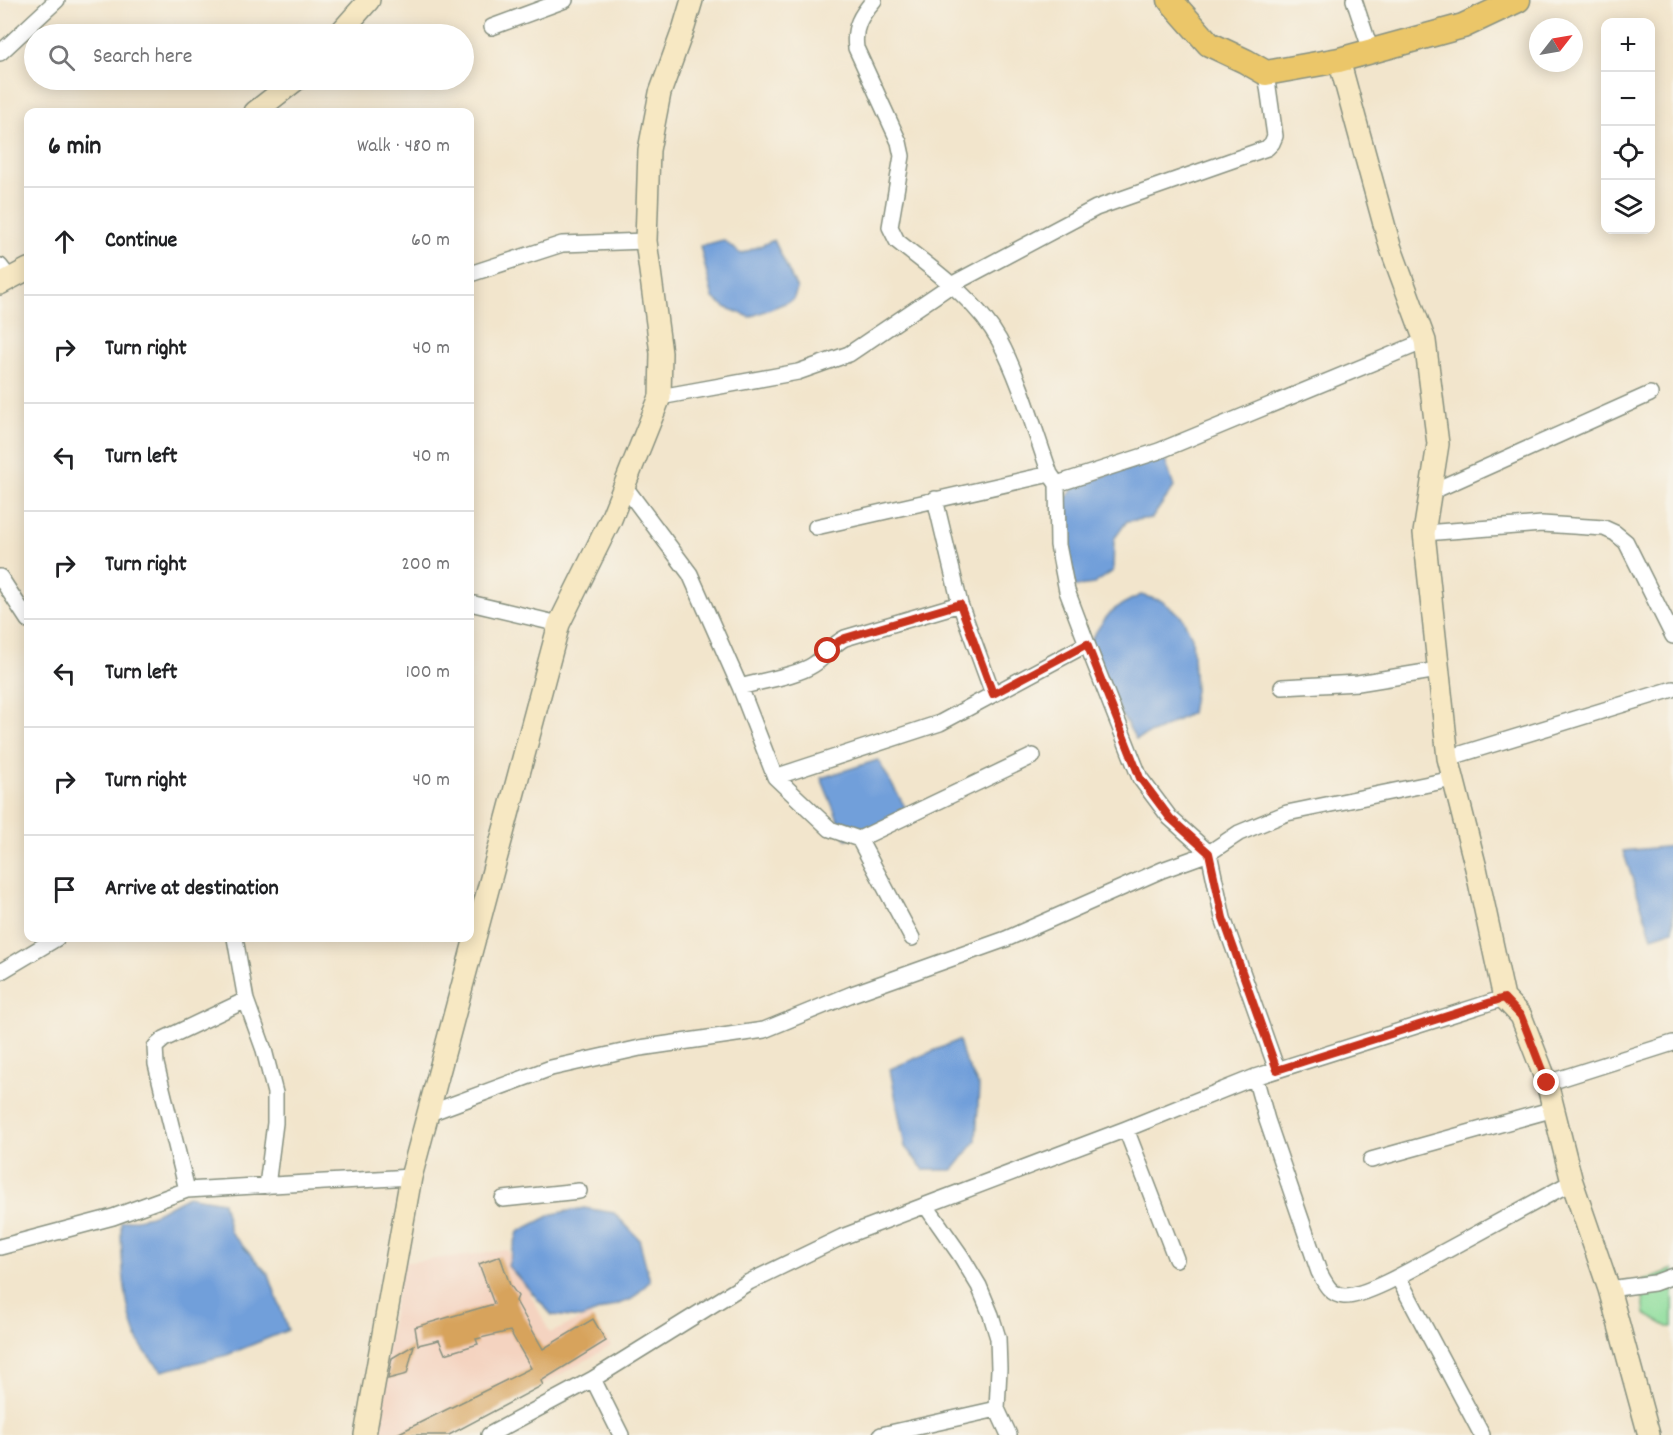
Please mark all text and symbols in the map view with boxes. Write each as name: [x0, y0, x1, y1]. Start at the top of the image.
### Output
north arrow: [1529, 18, 1583, 72]
map controls: [1601, 18, 1655, 234]
button: +: [1601, 18, 1655, 72]
search box: [24, 24, 474, 90]
icon: search: [45, 41, 78, 74]
text: Search here: [93, 42, 192, 73]
button: −: [1601, 72, 1655, 126]
button: locate: [1601, 126, 1655, 180]
text: 6 min: [48, 129, 101, 166]
text: Walk · 480 m: [357, 133, 450, 161]
button: layers: [1601, 180, 1655, 234]
icon: ahead: [48, 225, 81, 258]
text: Continue: [105, 226, 177, 257]
text: 60 m: [411, 227, 450, 255]
icon: right: [48, 333, 81, 366]
text: Turn right: [105, 334, 187, 365]
text: 40 m: [412, 335, 450, 363]
icon: left: [48, 441, 81, 474]
text: Turn left: [105, 442, 177, 473]
text: 40 m: [412, 443, 450, 471]
icon: right: [48, 549, 81, 582]
text: Turn right: [105, 550, 187, 581]
text: 200 m: [401, 551, 450, 579]
route start: [814, 637, 840, 663]
icon: left: [48, 657, 81, 690]
text: Turn left: [105, 658, 177, 689]
text: 100 m: [406, 659, 450, 687]
icon: right: [48, 765, 81, 798]
text: Turn right: [105, 766, 187, 797]
text: 40 m: [412, 767, 450, 795]
icon: arrive: [48, 873, 81, 906]
text: Arrive at destination: [105, 874, 279, 905]
route end: [1533, 1069, 1559, 1095]

